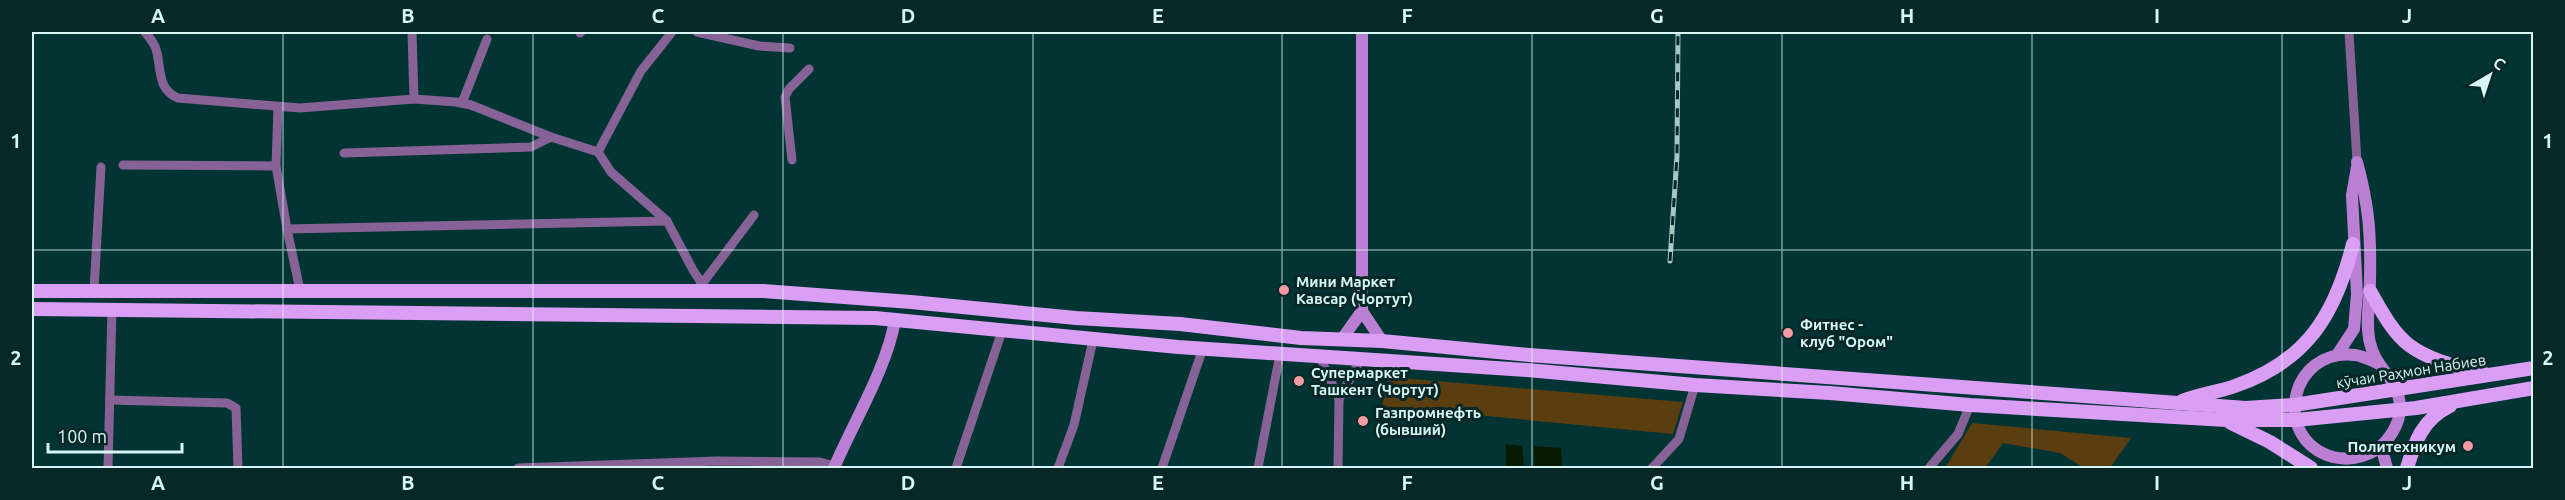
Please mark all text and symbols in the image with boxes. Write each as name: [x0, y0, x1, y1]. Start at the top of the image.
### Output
text: A: [151, 4, 165, 27]
text: B: [401, 4, 415, 27]
text: C: [652, 4, 665, 27]
text: D: [901, 4, 915, 27]
text: E: [1152, 4, 1164, 27]
text: F: [1401, 4, 1413, 27]
text: G: [1650, 4, 1664, 27]
text: H: [1900, 4, 1914, 27]
text: I: [2154, 4, 2160, 27]
text: J: [2402, 4, 2412, 27]
north arrow: [2460, 45, 2520, 105]
text: С: [2490, 53, 2509, 74]
text: 1: [10, 129, 22, 152]
text: 1: [2542, 129, 2554, 152]
place label: Мини Маркет Кавсар (Чортут): [1296, 273, 1413, 307]
marker: Мини Маркет Кавсар (Чортут): [1277, 283, 1291, 297]
place label: Фитнес - клуб "Ором": [1800, 316, 1893, 350]
marker: Фитнес - клуб "Ором": [1781, 326, 1795, 340]
text: 2: [10, 346, 22, 369]
text: 2: [2542, 346, 2554, 369]
street label: кӯчаи Раҳмон Набиев: [2335, 351, 2487, 391]
place label: Супермаркет Ташкент (Чортут): [1311, 364, 1439, 398]
marker: Супермаркет Ташкент (Чортут): [1292, 374, 1306, 388]
place label: Газпромнефть (бывший): [1375, 404, 1481, 438]
marker: Газпромнефть (бывший): [1356, 414, 1370, 428]
scale bar: [48, 416, 182, 454]
text: 100 m: [57, 426, 107, 446]
place label: Политехникум: [2347, 438, 2456, 455]
marker: Политехникум: [2461, 439, 2475, 453]
text: A: [151, 471, 165, 494]
text: B: [401, 471, 415, 494]
text: C: [652, 471, 665, 494]
text: D: [901, 471, 915, 494]
text: E: [1152, 471, 1164, 494]
text: F: [1401, 471, 1413, 494]
text: G: [1650, 471, 1664, 494]
text: H: [1900, 471, 1914, 494]
text: I: [2154, 471, 2160, 494]
text: J: [2402, 471, 2412, 494]

